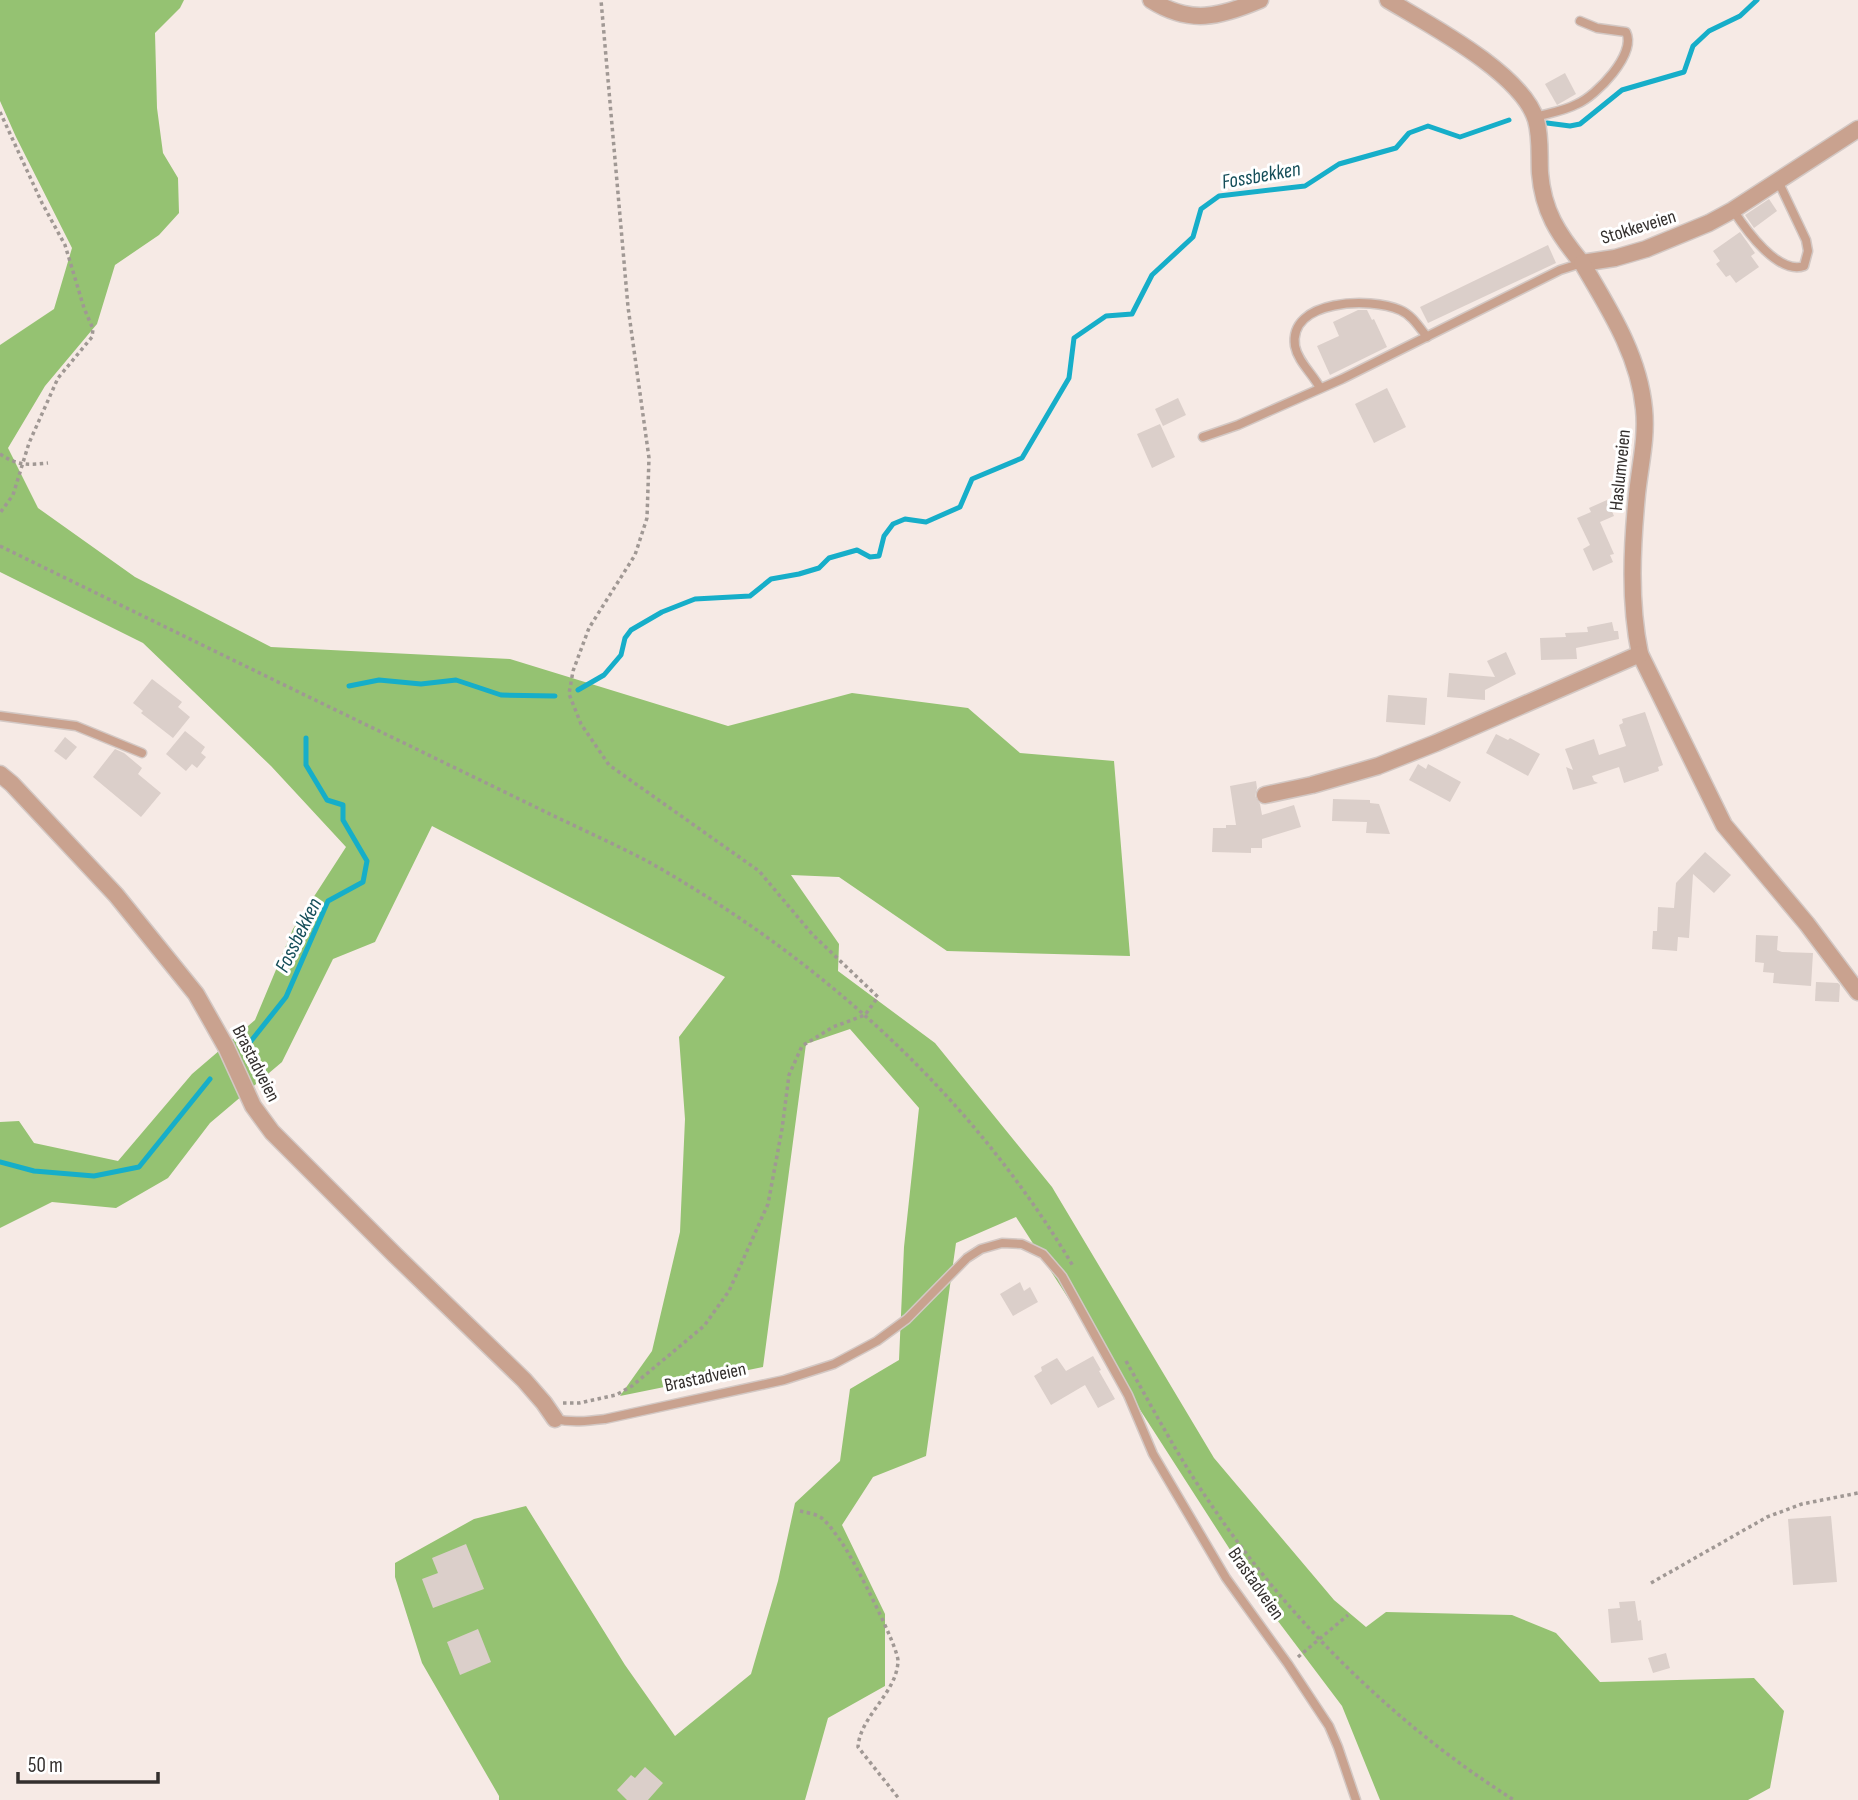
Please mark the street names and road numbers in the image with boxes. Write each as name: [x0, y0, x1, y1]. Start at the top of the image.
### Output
street label: Stokkeveien: [1598, 205, 1679, 250]
street label: Haslumveien: [1605, 428, 1636, 512]
street label: Brastadveien: [227, 1022, 285, 1106]
street label: Brastadveien: [662, 1358, 748, 1397]
street label: Brastadveien: [1223, 1543, 1289, 1624]

